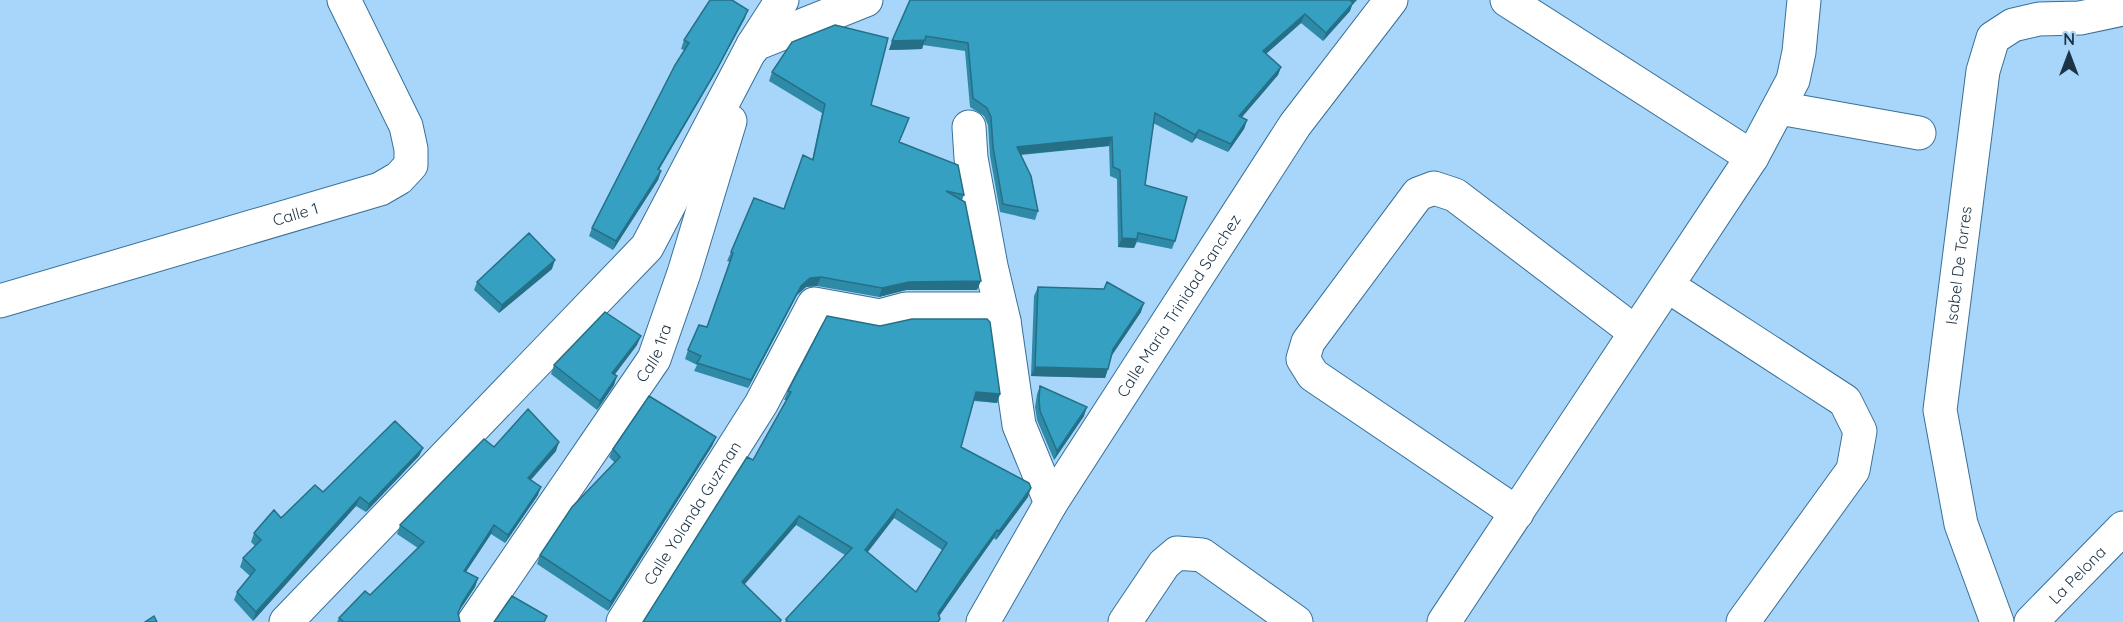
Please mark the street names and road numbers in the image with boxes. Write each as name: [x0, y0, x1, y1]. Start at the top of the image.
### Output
street label: Calle 1: [270, 198, 321, 230]
street label: Isabel De Torres: [1941, 205, 1976, 326]
street label: Calle Maria Trinidad Sanchez: [1112, 210, 1245, 401]
street label: Calle 1ra: [631, 321, 675, 386]
street label: Calle Yolanda Guzman: [639, 437, 745, 589]
street label: La Pelona: [2044, 542, 2110, 608]

